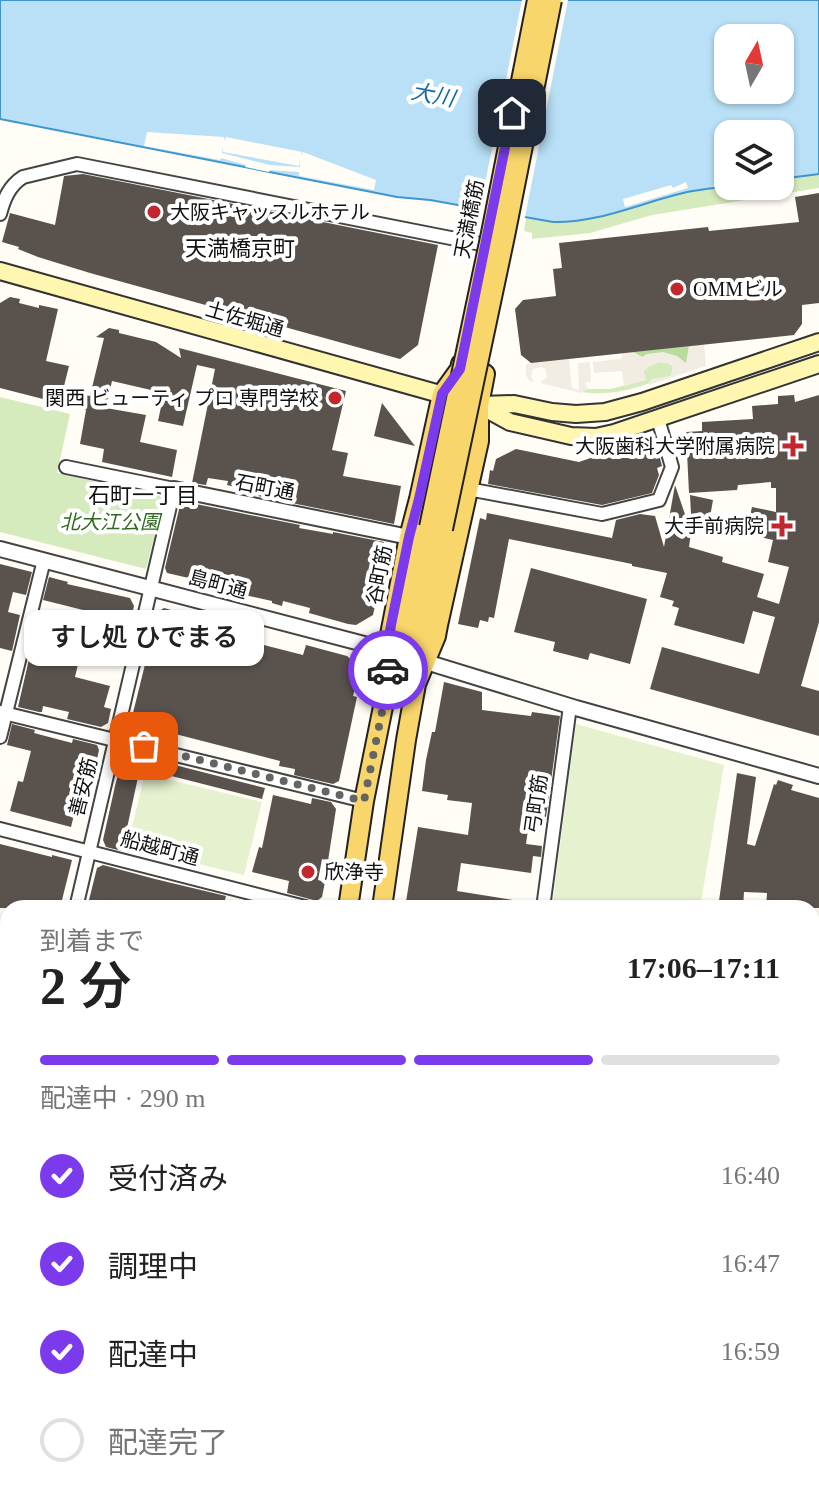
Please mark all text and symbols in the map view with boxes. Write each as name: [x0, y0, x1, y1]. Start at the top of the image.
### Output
north arrow: [714, 24, 794, 104]
map controls: [714, 24, 794, 200]
water label: 大川: [409, 79, 459, 112]
pin: [478, 79, 546, 147]
icon: home: [490, 91, 534, 135]
button: layers: [714, 120, 794, 200]
street label: 天満橋筋: [451, 178, 487, 260]
place label: 大阪キャッスルホテル: [170, 201, 370, 223]
marker: 大阪キャッスルホテル: [145, 203, 163, 221]
district label: 天満橋京町: [185, 236, 295, 261]
place label: OMMビル: [693, 278, 783, 300]
marker: OMMビル: [668, 280, 686, 298]
street label: 土佐堀通: [204, 297, 286, 341]
place label: 関西 ビューティ プロ 専門学校: [45, 387, 319, 409]
marker: 関西 ビューティ プロ 専門学校: [326, 389, 344, 407]
place label: 大阪歯科大学附属病院: [575, 435, 775, 457]
marker: 大阪歯科大学附属病院: [782, 435, 804, 457]
street label: 石町通: [233, 470, 297, 504]
district label: 石町一丁目: [88, 483, 198, 508]
park label: 北大江公園: [60, 511, 163, 533]
place label: 大手前病院: [664, 515, 764, 537]
marker: 大手前病院: [771, 515, 793, 537]
street label: 谷町筋: [362, 543, 396, 607]
street label: 島町通: [186, 566, 250, 602]
callout: すし処 ひでまる: [24, 610, 264, 666]
text: すし処 ひでまる: [50, 623, 238, 652]
courier: [348, 630, 428, 710]
icon: car: [366, 648, 410, 692]
pin: [110, 712, 178, 780]
icon: bag: [122, 724, 166, 768]
street label: 善安筋: [65, 755, 101, 819]
street label: 弓町筋: [521, 773, 551, 835]
street label: 船越町通: [119, 827, 201, 869]
place label: 欣浄寺: [324, 861, 384, 883]
marker: 欣浄寺: [299, 863, 317, 881]
text: 到着まで: [40, 927, 144, 956]
text: 17:06–17:11: [627, 951, 780, 984]
text: 2 分: [40, 958, 131, 1015]
text: 配達中 · 290 m: [40, 1084, 205, 1113]
icon: check: [40, 1154, 84, 1198]
text: 16:40: [721, 1161, 780, 1190]
text: 受付済み: [108, 1162, 228, 1195]
icon: check: [40, 1242, 84, 1286]
text: 16:47: [721, 1249, 780, 1278]
text: 調理中: [108, 1250, 198, 1283]
icon: check: [40, 1330, 84, 1374]
text: 16:59: [721, 1337, 780, 1366]
text: 配達中: [108, 1338, 198, 1371]
text: 配達完了: [108, 1426, 228, 1459]

